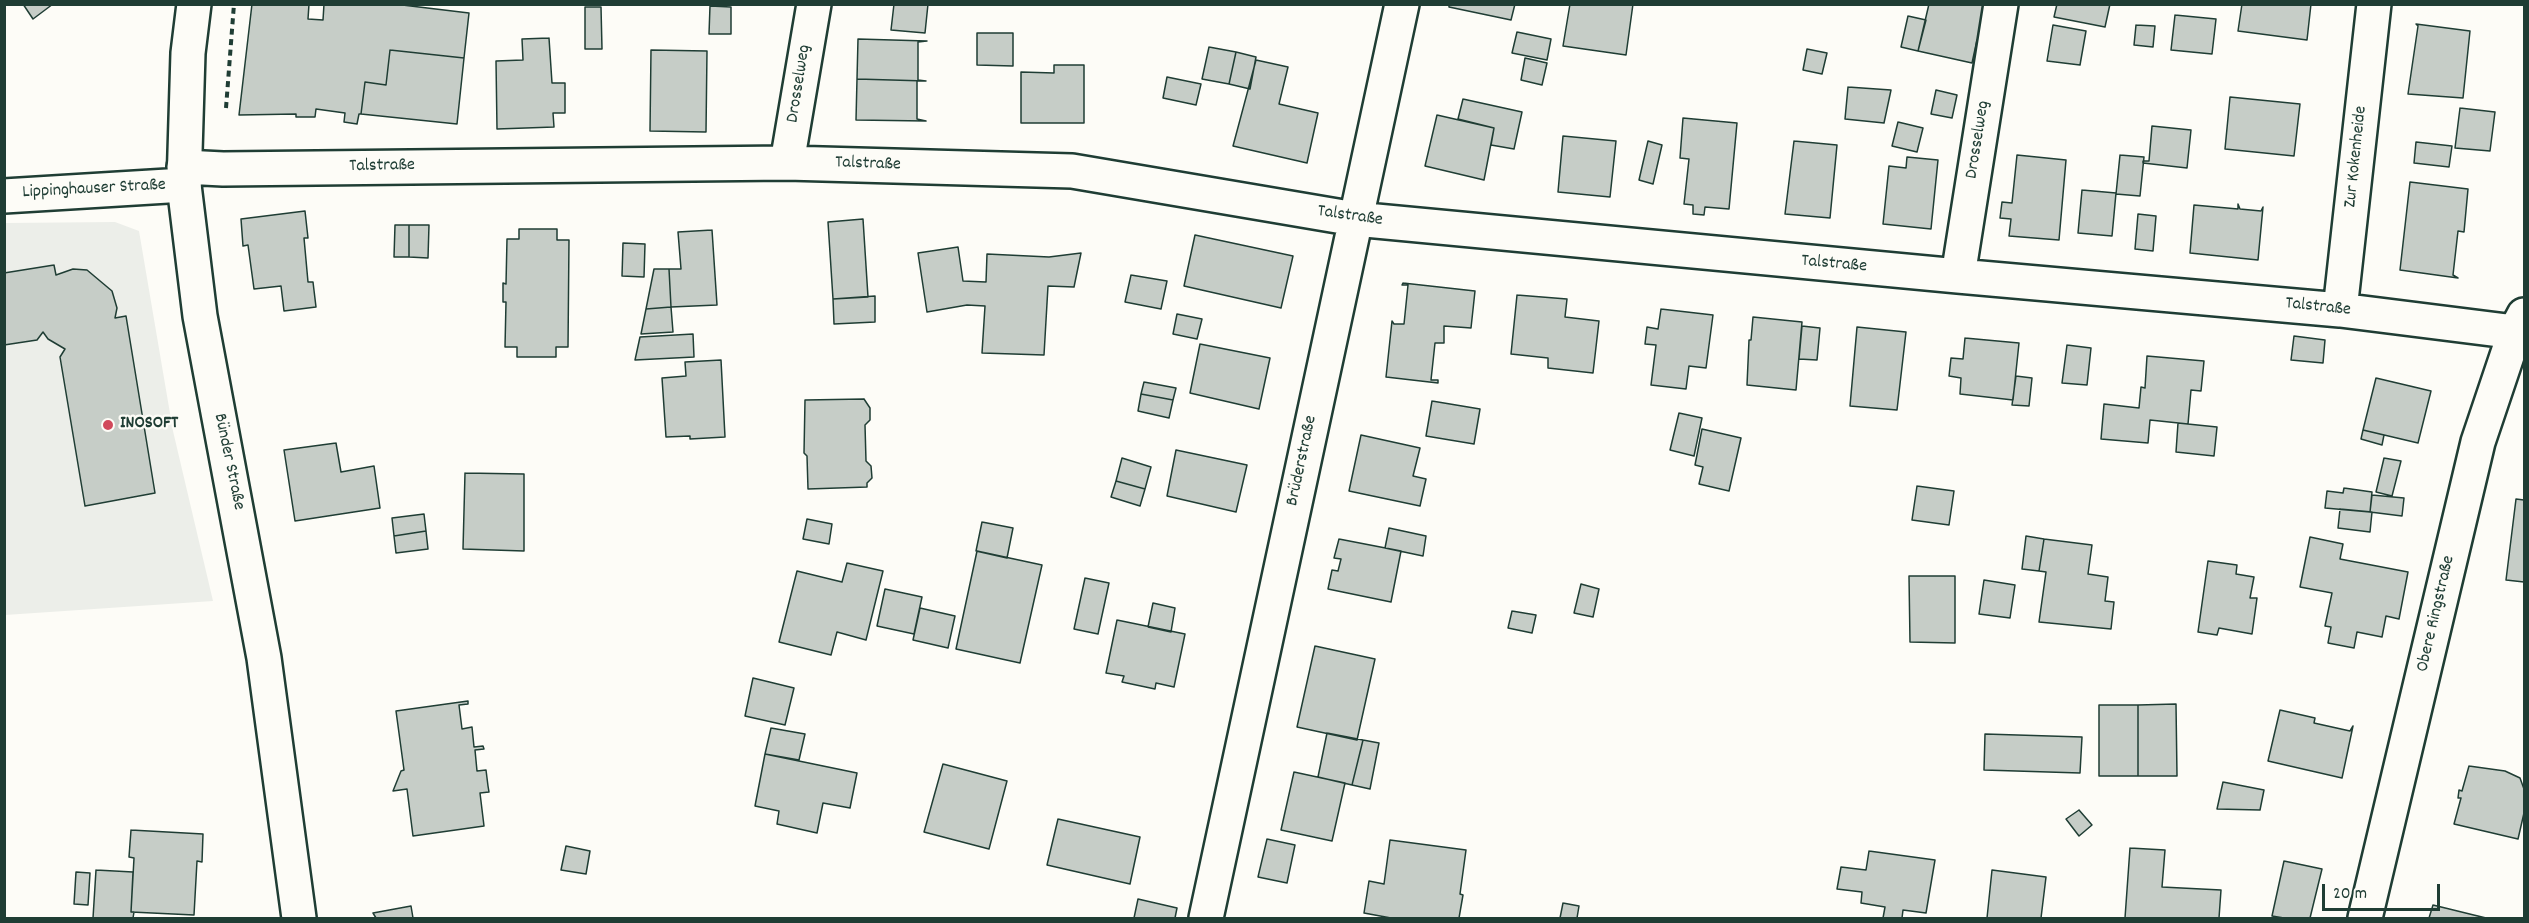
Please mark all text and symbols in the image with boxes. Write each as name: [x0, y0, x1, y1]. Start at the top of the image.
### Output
street label: Drosselweg: [783, 43, 817, 125]
street label: Drosselweg: [1962, 99, 1996, 181]
street label: Zur Kokenheide: [2341, 105, 2373, 209]
street label: Talstraße: [835, 153, 901, 177]
street label: Talstraße: [349, 156, 415, 178]
street label: Lippinghauser Straße: [22, 175, 166, 205]
street label: Talstraße: [1316, 202, 1384, 232]
street label: Talstraße: [1800, 251, 1868, 279]
street label: Talstraße: [2284, 294, 2352, 322]
street label: Bünder Straße: [207, 412, 249, 512]
place label: INOSOFT: [120, 414, 178, 436]
street label: Brüderstraße: [1283, 414, 1323, 508]
marker: INOSOFT: [101, 418, 115, 432]
street label: Obere Ringstraße: [2413, 554, 2461, 674]
scale bar: [2325, 872, 2444, 910]
text: 20 m: [2333, 882, 2367, 907]

